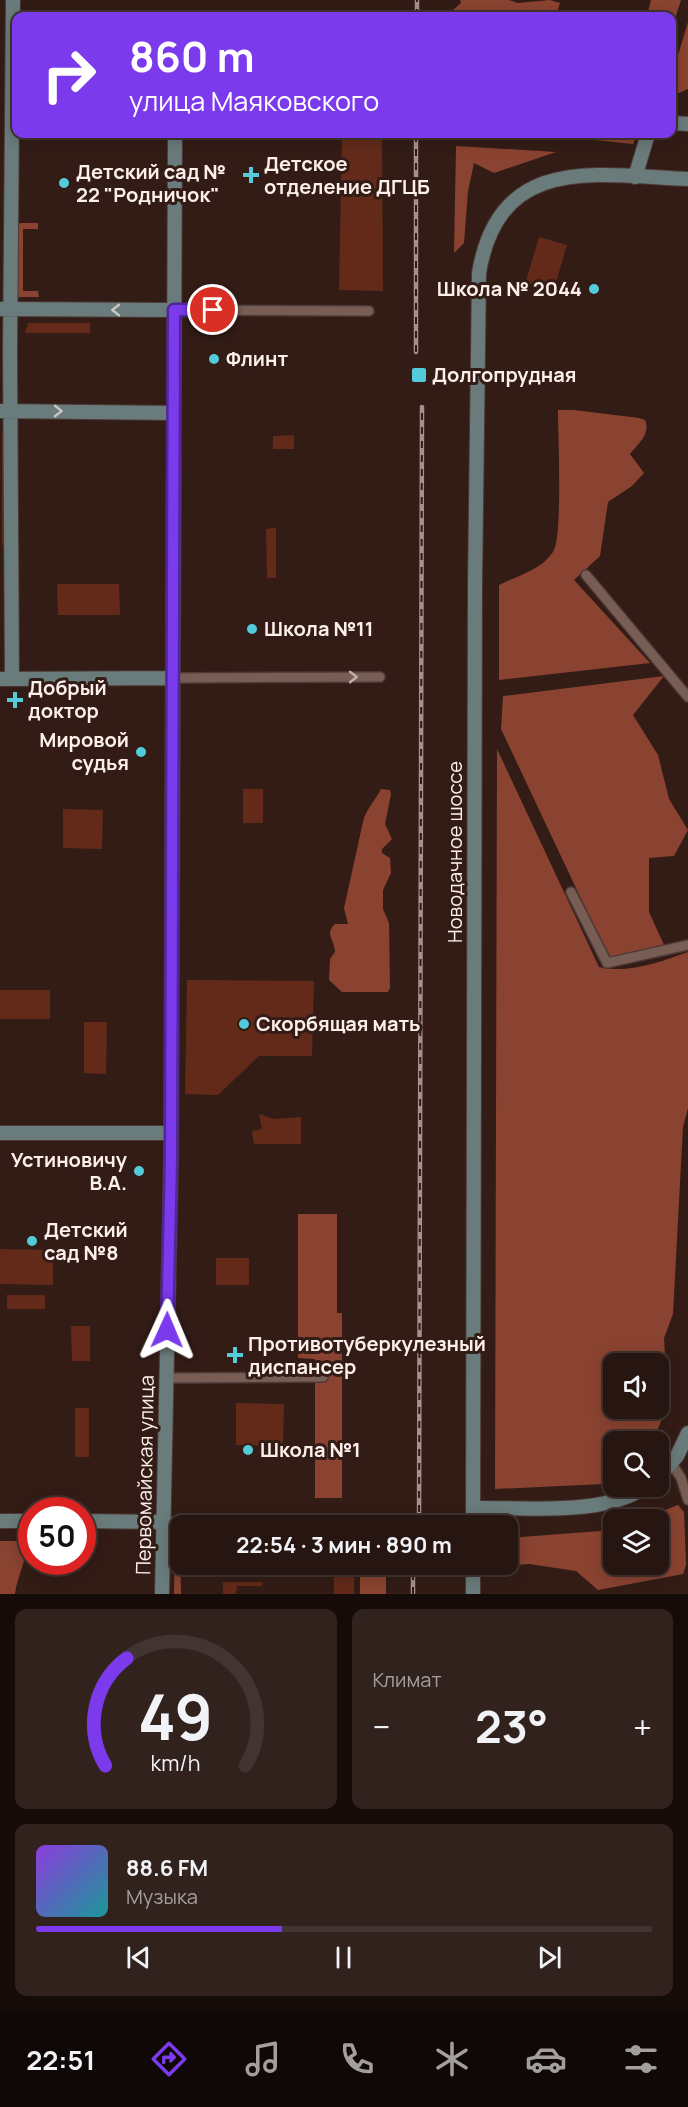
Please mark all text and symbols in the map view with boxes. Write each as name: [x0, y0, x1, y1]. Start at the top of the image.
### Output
text: 860 m: [129, 27, 255, 85]
icon: right: [30, 36, 108, 114]
text: улица Маяковского: [129, 82, 379, 119]
place label: Детское отделение ДГЦБ: [264, 150, 430, 200]
place label: Детский сад № 22 "Родничок": [76, 158, 226, 208]
marker: Детское отделение ДГЦБ: [242, 166, 260, 184]
marker: Детский сад № 22 "Родничок": [57, 176, 71, 190]
place label: Школа № 2044: [437, 275, 582, 302]
marker: Школа № 2044: [587, 282, 601, 296]
pin: [187, 284, 238, 335]
icon: arrive: [196, 293, 229, 326]
one-way arrow: [111, 304, 120, 316]
place label: Флинт: [226, 345, 288, 372]
marker: Флинт: [207, 352, 221, 366]
place label: Долгопрудная: [432, 361, 576, 388]
marker: Долгопрудная: [410, 366, 428, 384]
one-way arrow: [54, 405, 63, 418]
place label: Школа №11: [264, 615, 374, 642]
marker: Школа №11: [245, 622, 259, 636]
one-way arrow: [349, 671, 358, 683]
place label: Добрый доктор: [28, 674, 107, 724]
marker: Добрый доктор: [6, 691, 24, 709]
place label: Мировой судья: [39, 726, 129, 776]
marker: Мировой судья: [134, 745, 148, 759]
street label: Новодачное шоссе: [441, 761, 468, 943]
place label: Скорбящая мать: [256, 1010, 420, 1037]
marker: Скорбящая мать: [237, 1017, 251, 1031]
place label: Устиновичу В.А.: [11, 1146, 128, 1196]
marker: Устиновичу В.А.: [132, 1164, 146, 1178]
place label: Детский сад №8: [44, 1216, 128, 1266]
marker: Детский сад №8: [25, 1234, 39, 1248]
position arrow: [135, 1298, 199, 1362]
place label: Противотуберкулезный диспансер: [248, 1330, 486, 1380]
marker: Противотуберкулезный диспансер: [226, 1346, 244, 1364]
map controls: [603, 1353, 669, 1575]
button: sound: [603, 1353, 669, 1419]
street label: Первомайская улица: [129, 1375, 160, 1575]
button: search: [603, 1431, 669, 1497]
place label: Школа №1: [260, 1436, 361, 1463]
marker: Школа №1: [241, 1443, 255, 1457]
speed limit sign: 50: [18, 1497, 96, 1575]
button: layers: [603, 1509, 669, 1575]
text: 22:54 · 3 мин · 890 m: [236, 1530, 452, 1560]
text: Климат: [373, 1666, 442, 1693]
text: 49: [138, 1673, 213, 1759]
text: 23°: [475, 1695, 548, 1757]
text: −: [373, 1704, 390, 1749]
text: +: [633, 1704, 652, 1749]
text: km/h: [151, 1748, 201, 1777]
text: 88.6 FM: [126, 1853, 208, 1883]
text: Музыка: [126, 1883, 198, 1910]
icon: previous: [122, 1941, 155, 1974]
icon: pause: [327, 1941, 360, 1974]
icon: next: [533, 1941, 566, 1974]
icon: directions: [148, 2038, 190, 2080]
icon: music: [242, 2038, 284, 2080]
icon: phone: [336, 2038, 378, 2080]
icon: climate: [431, 2038, 473, 2080]
icon: car: [525, 2038, 567, 2080]
icon: filters: [620, 2038, 662, 2080]
text: 22:51: [26, 2041, 95, 2078]

